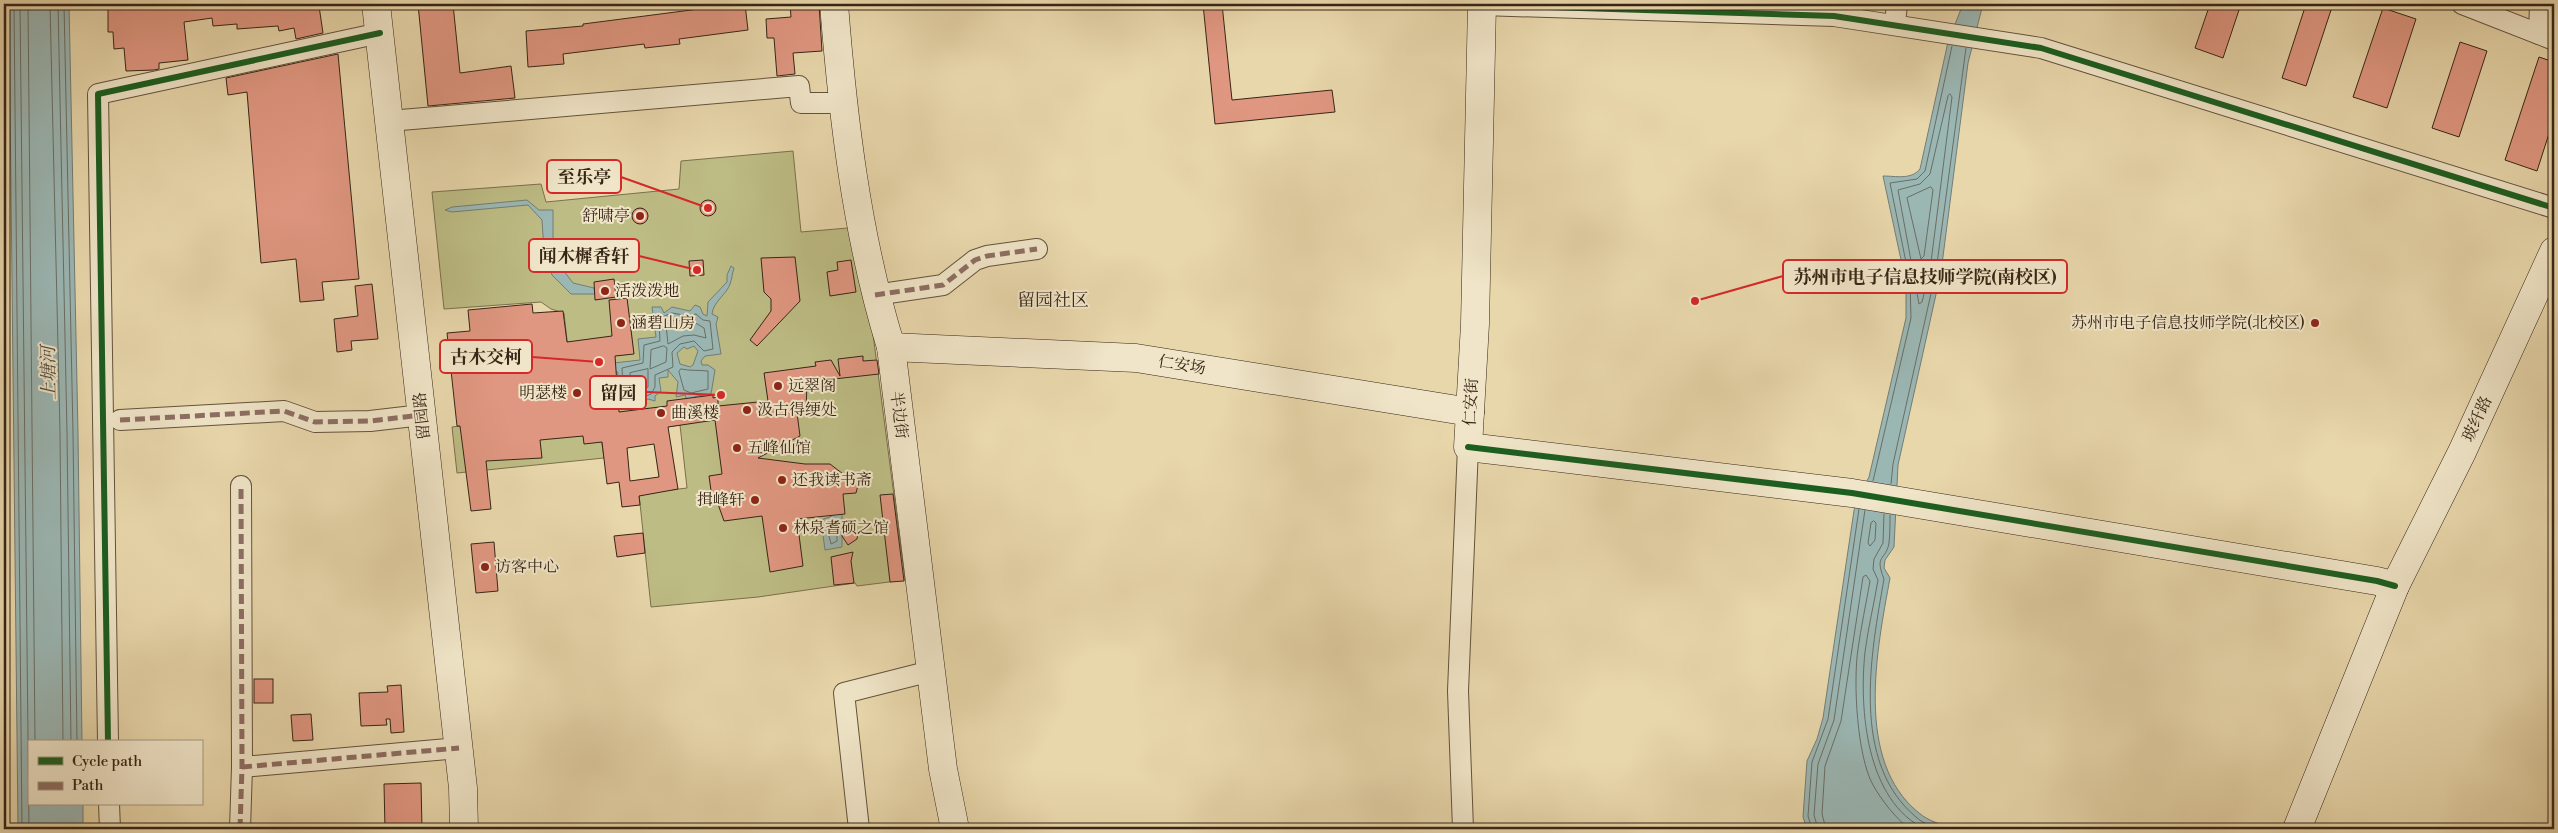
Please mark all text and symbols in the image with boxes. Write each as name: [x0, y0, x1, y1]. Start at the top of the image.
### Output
callout: 至乐亭: [547, 160, 621, 193]
text: 至乐亭: [557, 166, 611, 189]
place label: 舒啸亭: [582, 206, 630, 226]
marker: 舒啸亭: [634, 210, 646, 222]
callout: 闻木樨香轩: [529, 239, 639, 272]
text: 闻木樨香轩: [539, 245, 630, 268]
callout: 苏州市电子信息技师学院(南校区): [1783, 260, 2067, 293]
text: 苏州市电子信息技师学院(南校区): [1793, 266, 2057, 289]
place label: 活泼泼地: [615, 281, 679, 301]
marker: 活泼泼地: [599, 285, 611, 297]
district label: 留园社区: [1017, 289, 1089, 312]
place label: 涵碧山房: [631, 313, 695, 333]
place label: 苏州市电子信息技师学院(北校区): [2071, 313, 2305, 333]
marker: 涵碧山房: [615, 317, 627, 329]
marker: 苏州市电子信息技师学院(北校区): [2309, 317, 2321, 329]
callout: 古木交柯: [440, 340, 532, 373]
water label: 上塘河: [37, 343, 61, 400]
text: 古木交柯: [450, 346, 522, 369]
street label: 仁安场: [1157, 351, 1207, 379]
callout: 留园: [590, 376, 646, 409]
place label: 远翠阁: [788, 376, 836, 396]
street label: 仁安街: [1460, 378, 1482, 426]
marker: 远翠阁: [772, 380, 784, 392]
text: 留园: [600, 382, 636, 405]
place label: 明瑟楼: [519, 383, 567, 403]
marker: 明瑟楼: [571, 387, 583, 399]
street label: 半边街: [886, 390, 912, 440]
street label: 留园路: [410, 391, 434, 441]
street label: 玻纤路: [2458, 393, 2496, 445]
place label: 汲古得绠处: [757, 400, 837, 420]
place label: 曲溪楼: [671, 403, 719, 423]
marker: 汲古得绠处: [741, 404, 753, 416]
marker: 曲溪楼: [655, 407, 667, 419]
place label: 五峰仙馆: [747, 438, 811, 458]
marker: 五峰仙馆: [731, 442, 743, 454]
place label: 还我读书斋: [792, 470, 872, 490]
marker: 还我读书斋: [776, 474, 788, 486]
place label: 揖峰轩: [697, 490, 745, 510]
marker: 揖峰轩: [749, 494, 761, 506]
place label: 林泉耆硕之馆: [793, 518, 889, 538]
marker: 林泉耆硕之馆: [777, 522, 789, 534]
place label: 访客中心: [495, 557, 559, 577]
marker: 访客中心: [479, 561, 491, 573]
legend: [28, 740, 202, 806]
text: Cycle path: [72, 752, 142, 771]
text: Path: [72, 776, 104, 795]

